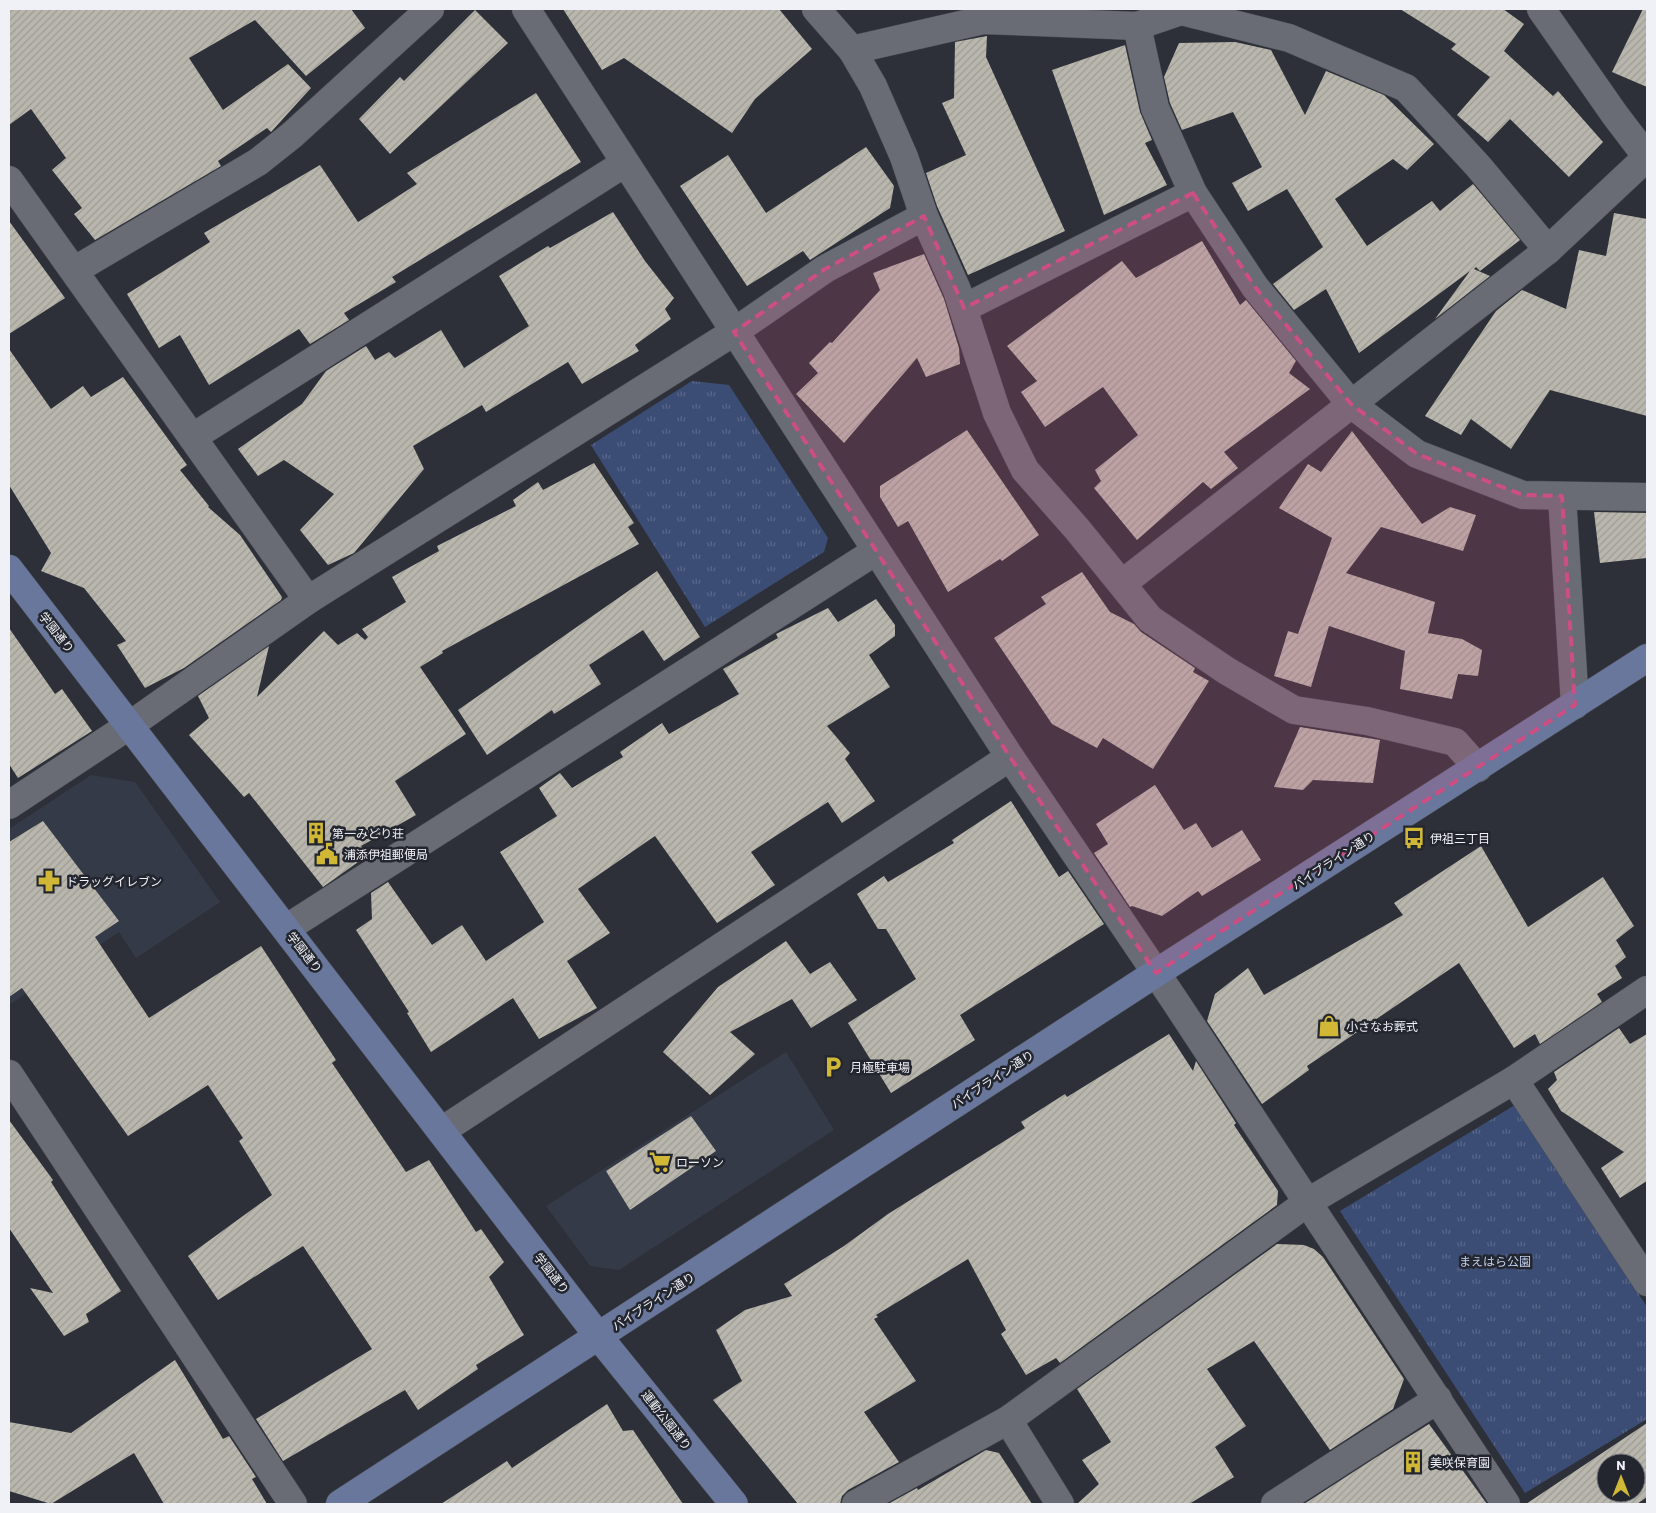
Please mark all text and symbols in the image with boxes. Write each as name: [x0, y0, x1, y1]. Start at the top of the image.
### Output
street label: 学園通り: [37, 609, 77, 655]
building icon: 第一みどり荘: [303, 820, 329, 846]
bus stop icon: 伊祖三丁目: [1401, 825, 1427, 851]
place label: 第一みどり荘: [332, 826, 404, 840]
street label: パイプライン通り: [1289, 828, 1377, 892]
place label: 伊祖三丁目: [1430, 831, 1490, 845]
public building icon: 浦添伊祖郵便局: [314, 841, 340, 867]
place label: 浦添伊祖郵便局: [344, 847, 428, 861]
pharmacy icon: ドラッグイレブン: [36, 868, 62, 894]
place label: ドラッグイレブン: [66, 874, 162, 888]
street label: 学園通り: [285, 929, 325, 975]
shop icon: 小さなお葬式: [1316, 1013, 1342, 1039]
place label: 小さなお葬式: [1346, 1019, 1418, 1033]
street label: パイプライン通り: [948, 1047, 1036, 1111]
parking icon: 月極駐車場: [820, 1054, 846, 1080]
place label: 月極駐車場: [850, 1060, 910, 1074]
supermarket icon: ローソン: [647, 1149, 673, 1175]
place label: ローソン: [676, 1155, 724, 1169]
street label: 学園通り: [532, 1250, 572, 1296]
park label: まえはら公園: [1459, 1254, 1531, 1268]
street label: パイプライン通り: [609, 1269, 697, 1333]
street label: 運動公園通り: [639, 1387, 695, 1453]
building icon: 美咲保育園: [1400, 1449, 1426, 1475]
north arrow: [1596, 1453, 1646, 1503]
place label: 美咲保育園: [1430, 1455, 1490, 1469]
text: N: [1616, 1456, 1626, 1473]

